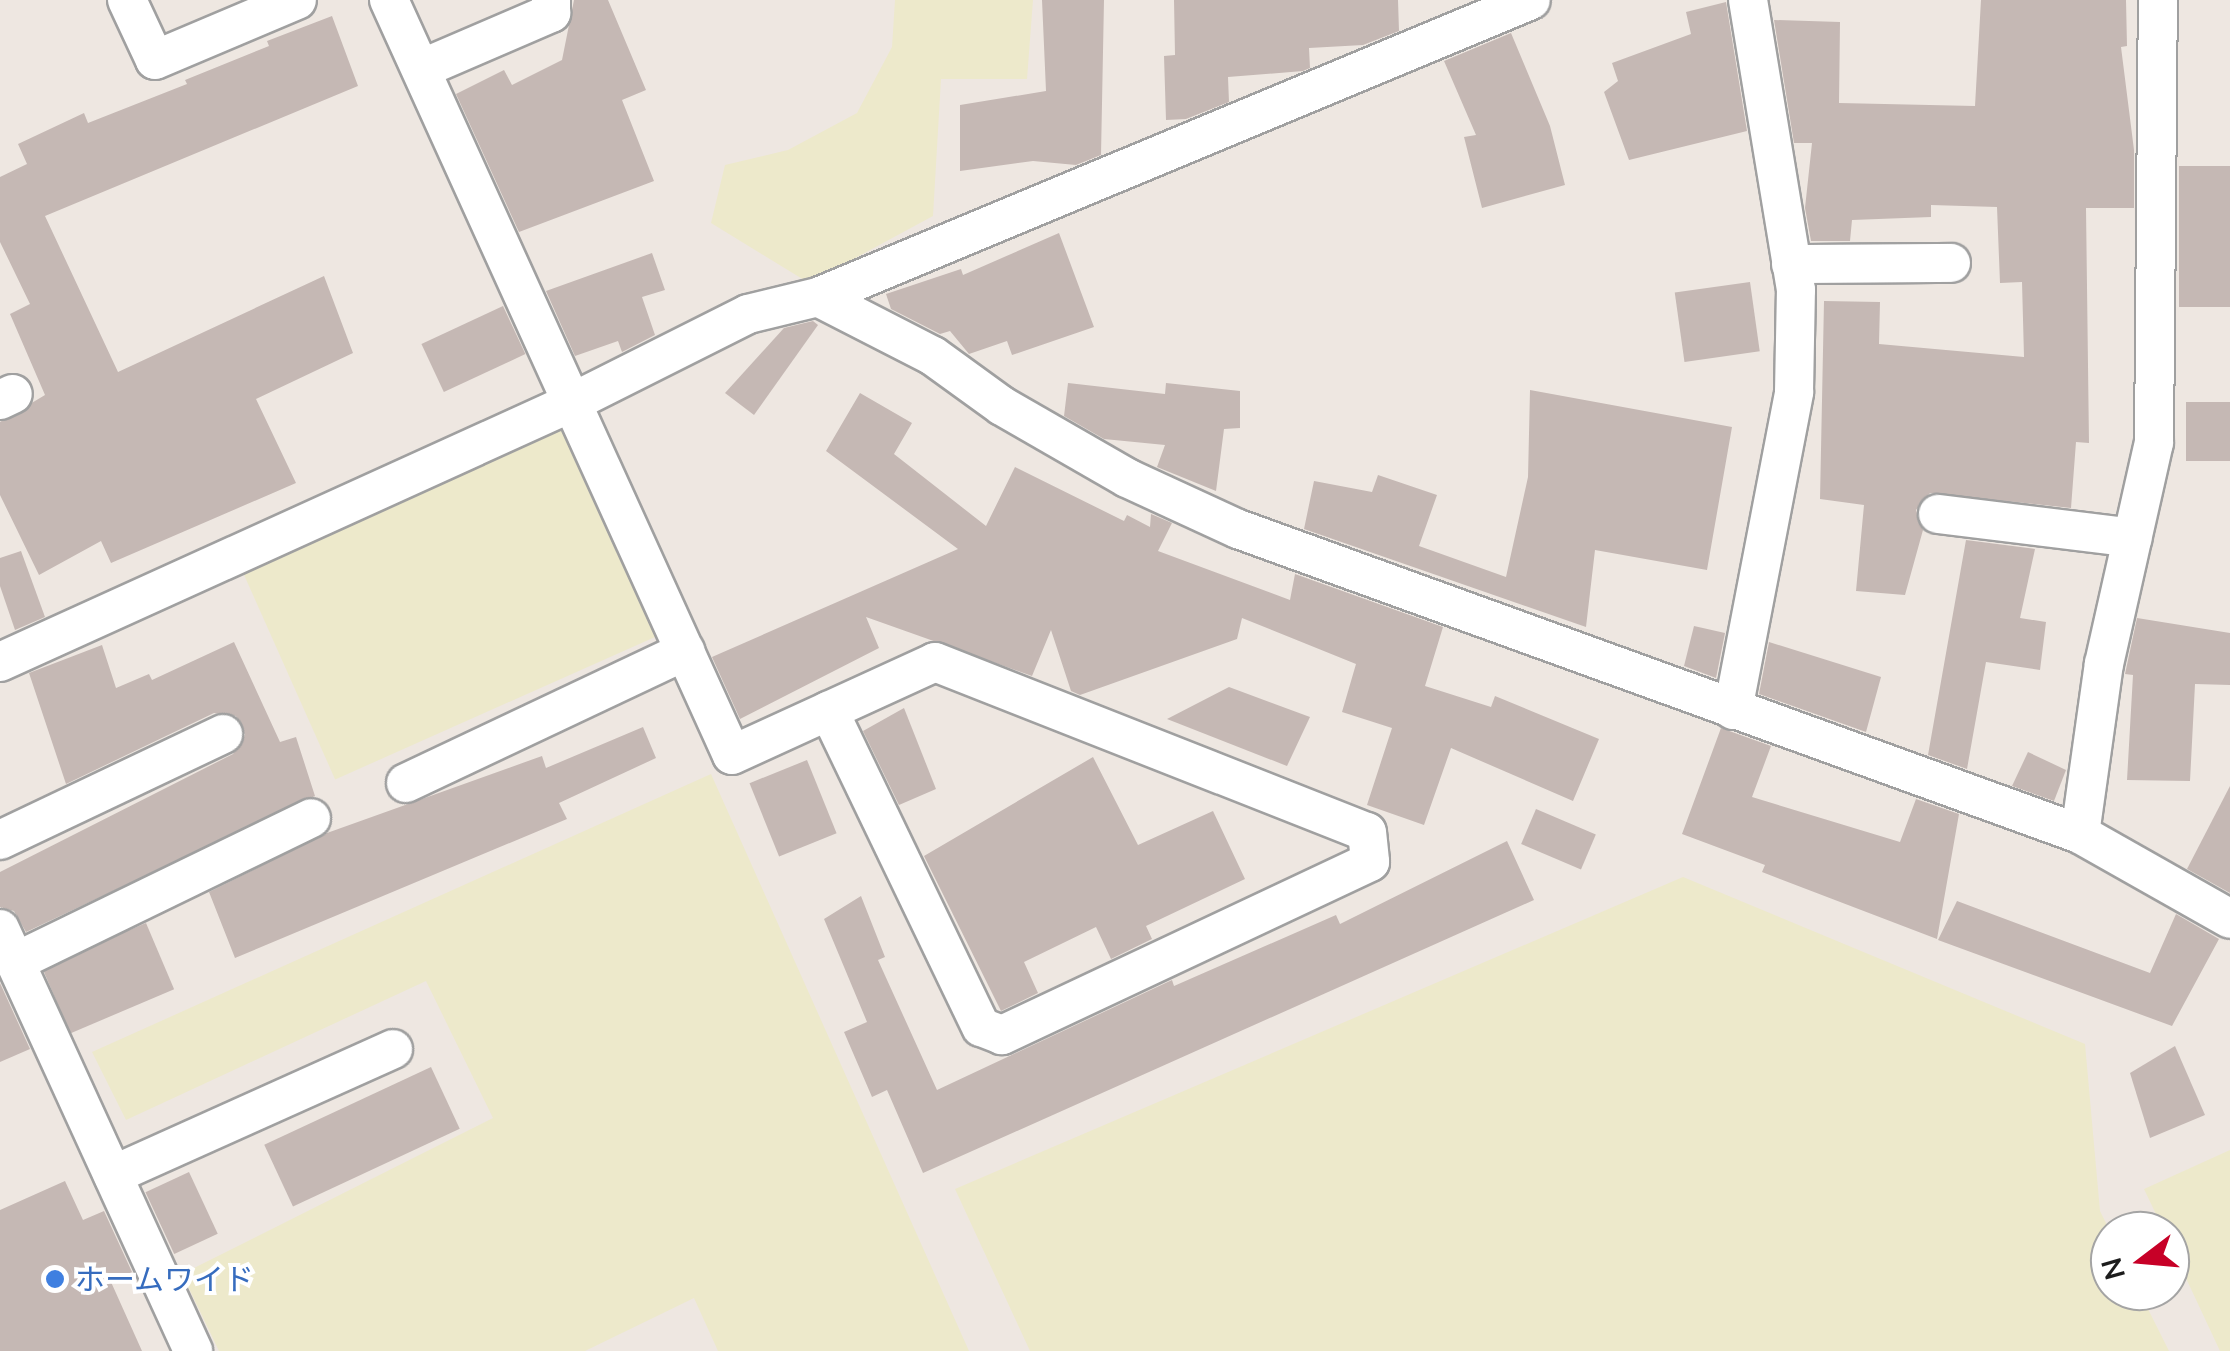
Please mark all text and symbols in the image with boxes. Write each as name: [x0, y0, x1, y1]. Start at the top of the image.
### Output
north arrow: [2090, 1211, 2190, 1311]
text: N: [2093, 1254, 2132, 1284]
place label: ホームワイド: [75, 1261, 255, 1297]
marker: ホームワイド: [44, 1268, 66, 1290]

